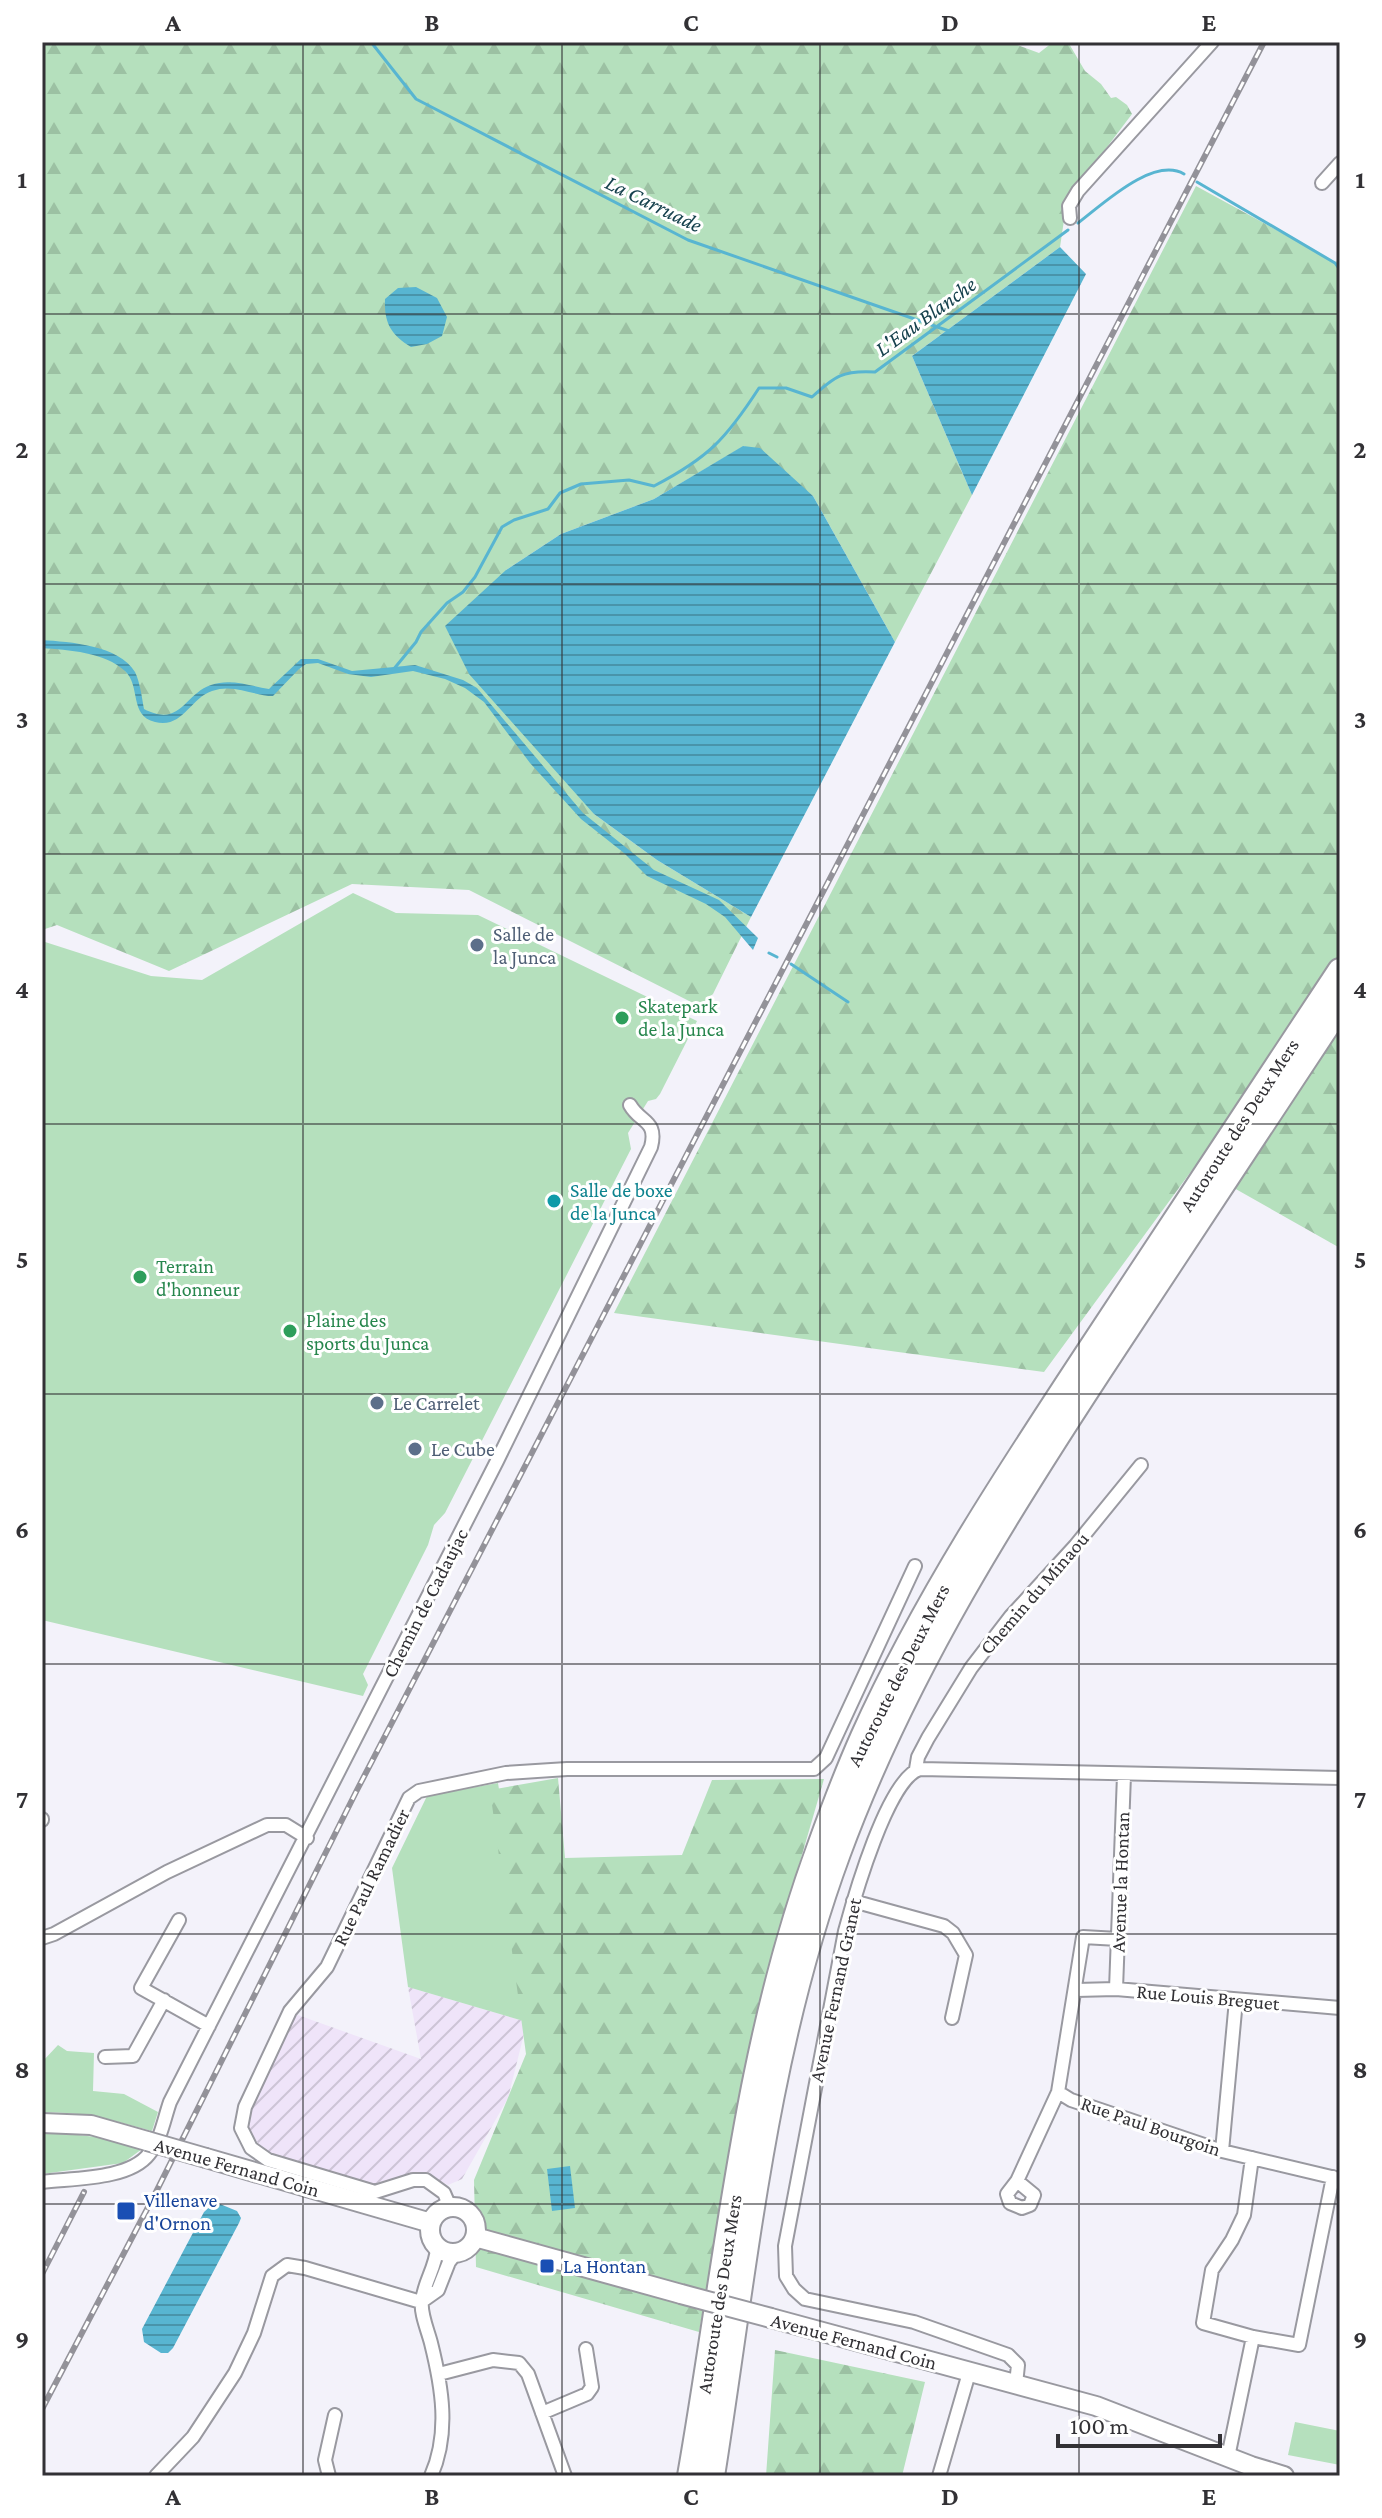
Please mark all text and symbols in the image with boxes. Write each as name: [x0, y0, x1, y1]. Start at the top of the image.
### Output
text: A: [164, 8, 181, 37]
text: B: [424, 8, 440, 37]
text: C: [683, 8, 699, 37]
text: D: [941, 8, 959, 37]
text: E: [1202, 8, 1217, 37]
text: 1: [17, 165, 27, 194]
text: 1: [1355, 165, 1365, 194]
water label: La Carruade: [602, 169, 707, 238]
water label: L'Eau Blanche: [870, 271, 981, 361]
text: 2: [15, 435, 29, 464]
text: 2: [1353, 435, 1367, 464]
text: 3: [16, 705, 28, 734]
text: 3: [1354, 705, 1366, 734]
place label: Salle de la Junca: [493, 923, 556, 969]
marker: Salle de la Junca: [468, 936, 486, 954]
text: 4: [15, 975, 29, 1004]
text: 4: [1353, 975, 1367, 1004]
place label: Skatepark de la Junca: [638, 995, 724, 1041]
marker: Skatepark de la Junca: [613, 1009, 631, 1027]
street label: Autoroute des Deux Mers: [1175, 1034, 1303, 1215]
place label: Salle de boxe de la Junca: [570, 1179, 673, 1225]
marker: Salle de boxe de la Junca: [545, 1192, 563, 1210]
text: 5: [16, 1245, 28, 1274]
text: 5: [1354, 1245, 1366, 1274]
place label: Terrain d'honneur: [156, 1255, 240, 1300]
marker: Terrain d'honneur: [131, 1268, 149, 1286]
place label: Plaine des sports du Junca: [306, 1309, 429, 1355]
marker: Plaine des sports du Junca: [281, 1322, 299, 1340]
place label: Le Carrelet: [393, 1392, 480, 1414]
marker: Le Carrelet: [368, 1394, 386, 1412]
place label: Le Cube: [431, 1438, 495, 1460]
marker: Le Cube: [406, 1440, 424, 1458]
text: 6: [15, 1515, 29, 1544]
text: 6: [1353, 1515, 1367, 1544]
street label: Chemin de Cadaujac: [378, 1524, 473, 1682]
street label: Chemin du Minaou: [975, 1527, 1093, 1658]
street label: Autoroute des Deux Mers: [842, 1580, 954, 1770]
text: 7: [16, 1785, 28, 1814]
text: 7: [1354, 1785, 1366, 1814]
street label: Rue Paul Ramadier: [328, 1805, 414, 1949]
street label: Avenue la Hontan: [1107, 1811, 1133, 1953]
street label: Avenue Fernand Granet: [805, 1896, 865, 2084]
street label: Rue Louis Breguet: [1136, 1980, 1281, 2015]
text: 8: [14, 2055, 30, 2084]
text: 8: [1352, 2055, 1368, 2084]
street label: Rue Paul Bourgoin: [1078, 2092, 1224, 2161]
street label: Avenue Fernand Coin: [152, 2133, 322, 2201]
place label: Villenave d'Ornon: [144, 2189, 218, 2234]
street label: Autoroute des Deux Mers: [692, 2193, 746, 2395]
marker: Villenave d'Ornon: [115, 2200, 137, 2222]
place label: La Hontan: [563, 2255, 647, 2277]
marker: La Hontan: [538, 2257, 556, 2275]
street label: Avenue Fernand Coin: [769, 2308, 939, 2374]
text: 9: [15, 2325, 29, 2354]
text: 9: [1353, 2325, 1367, 2354]
scale bar: [1058, 2398, 1220, 2448]
text: 100 m: [1070, 2412, 1129, 2439]
text: A: [164, 2482, 181, 2511]
text: B: [424, 2482, 440, 2511]
text: C: [683, 2482, 699, 2511]
text: D: [941, 2482, 959, 2511]
text: E: [1202, 2482, 1217, 2511]

